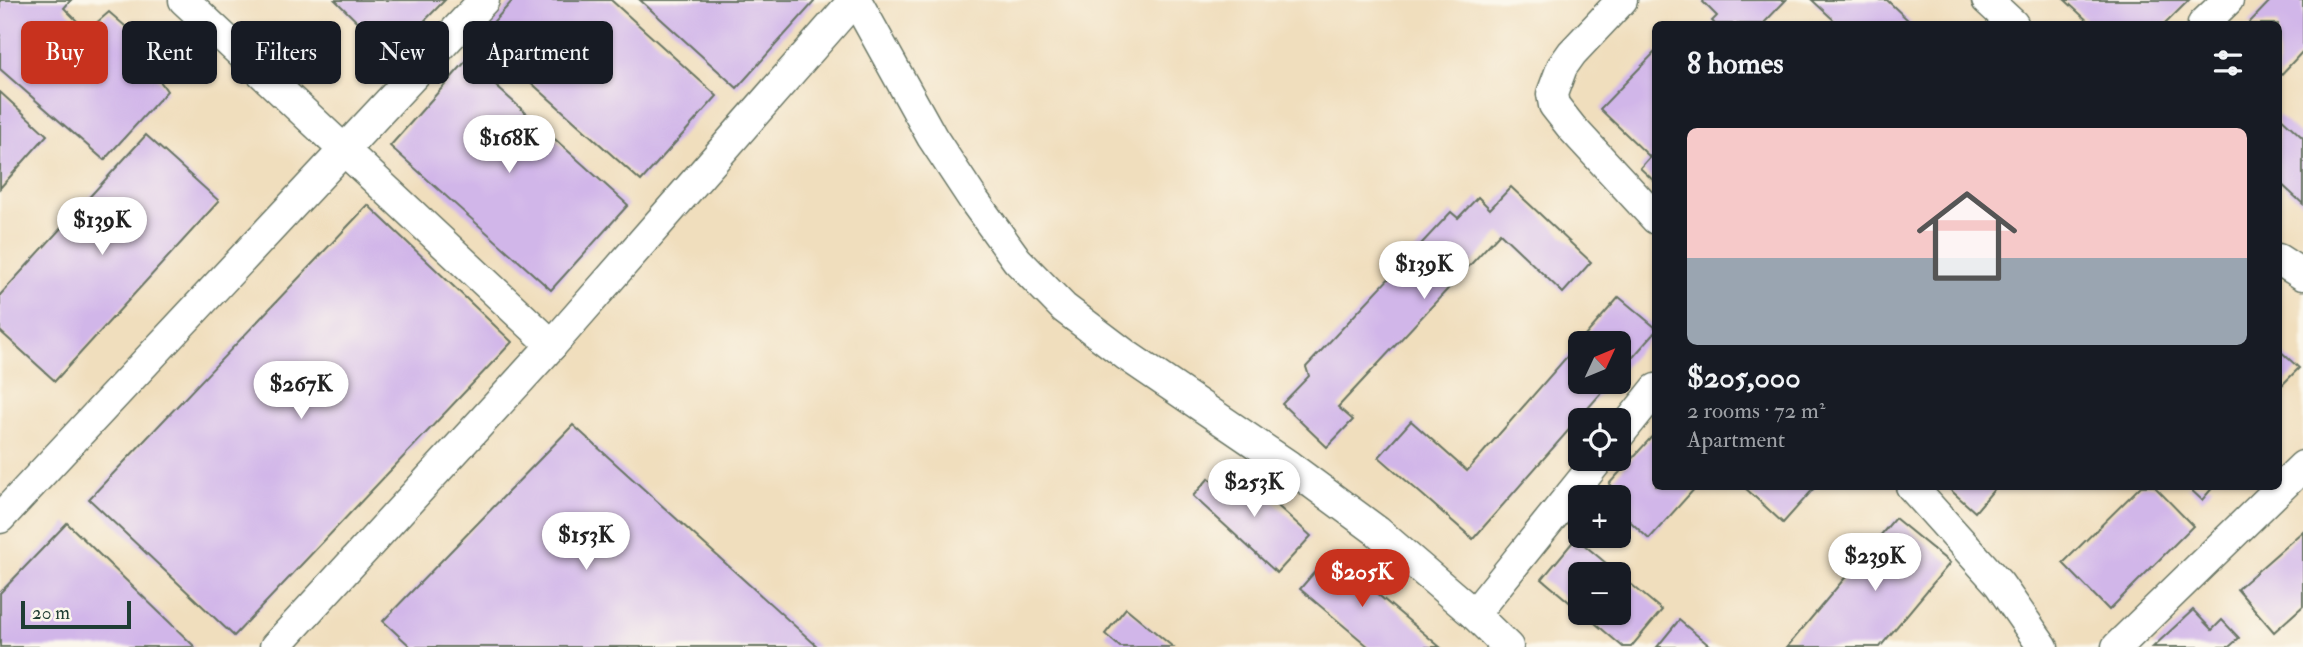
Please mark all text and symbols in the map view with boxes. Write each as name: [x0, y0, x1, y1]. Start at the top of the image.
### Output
chip: Buy: [21, 21, 108, 84]
chip: Rent: [122, 21, 217, 84]
chip: Filters: [231, 21, 341, 84]
chip: New: [355, 21, 449, 84]
chip: Apartment: [463, 21, 613, 84]
icon: filters: [2209, 44, 2247, 82]
text: 8 homes: [1687, 45, 1784, 82]
pin: $168K: [460, 116, 558, 175]
text: $168K: [479, 123, 539, 152]
icon: home: [1904, 173, 2030, 299]
pin: $139K: [53, 198, 151, 257]
text: $139K: [73, 205, 131, 234]
pin: $139K: [1375, 242, 1473, 301]
text: $139K: [1395, 249, 1453, 278]
north arrow: [1568, 331, 1631, 394]
map controls: [1568, 331, 1631, 625]
text: $205,000: [1687, 359, 1801, 396]
pin: $267K: [252, 362, 350, 421]
text: $267K: [270, 369, 332, 398]
text: 2 rooms · 72 m²: [1687, 396, 1825, 425]
button: locate: [1568, 408, 1631, 471]
text: Apartment: [1687, 425, 1785, 454]
pin: $253K: [1205, 460, 1303, 519]
text: $253K: [1224, 467, 1284, 496]
button: +: [1568, 485, 1631, 548]
pin: $153K: [537, 512, 635, 572]
text: $153K: [558, 520, 614, 549]
pin: $239K: [1826, 534, 1924, 593]
text: $239K: [1844, 541, 1906, 570]
pin: $205K: [1313, 550, 1411, 609]
text: $205K: [1331, 557, 1393, 586]
button: −: [1568, 562, 1631, 625]
scale bar: [21, 598, 131, 630]
text: 20 m: [32, 601, 70, 625]

